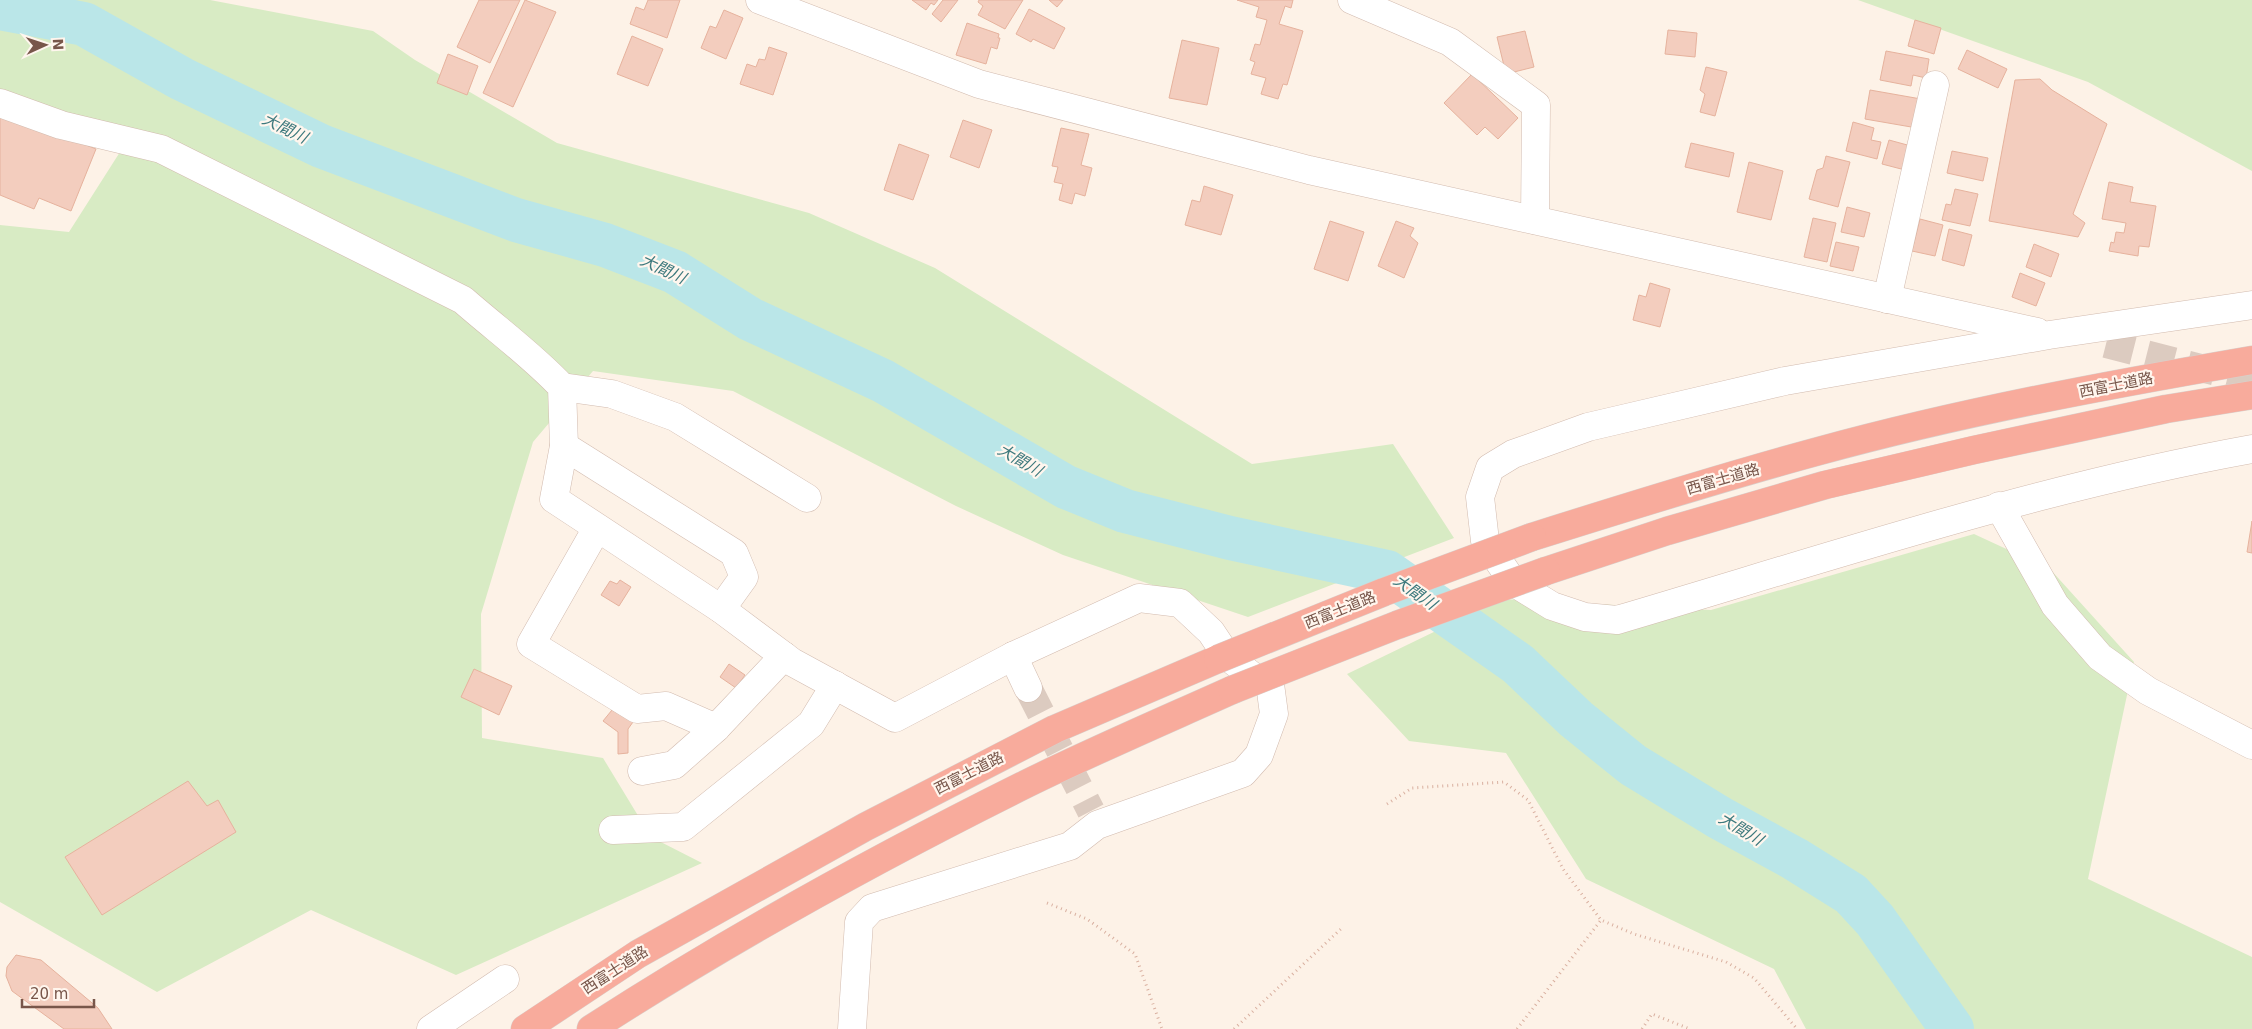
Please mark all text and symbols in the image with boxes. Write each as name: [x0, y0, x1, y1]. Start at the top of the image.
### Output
north arrow: [20, 20, 70, 70]
text: N: [50, 38, 66, 51]
water label: 大間川: [259, 109, 313, 148]
water label: 大間川: [637, 250, 691, 289]
street label: 西富士道路: [2077, 369, 2155, 401]
water label: 大間川: [994, 440, 1047, 481]
street label: 西富士道路: [1684, 460, 1762, 498]
water label: 大間川: [1390, 570, 1442, 615]
street label: 西富士道路: [1302, 588, 1378, 632]
street label: 西富士道路: [931, 748, 1007, 798]
water label: 大間川: [1716, 808, 1768, 851]
street label: 西富士道路: [579, 942, 651, 998]
scale bar: [22, 976, 95, 1008]
text: 20 m: [30, 985, 68, 1003]

